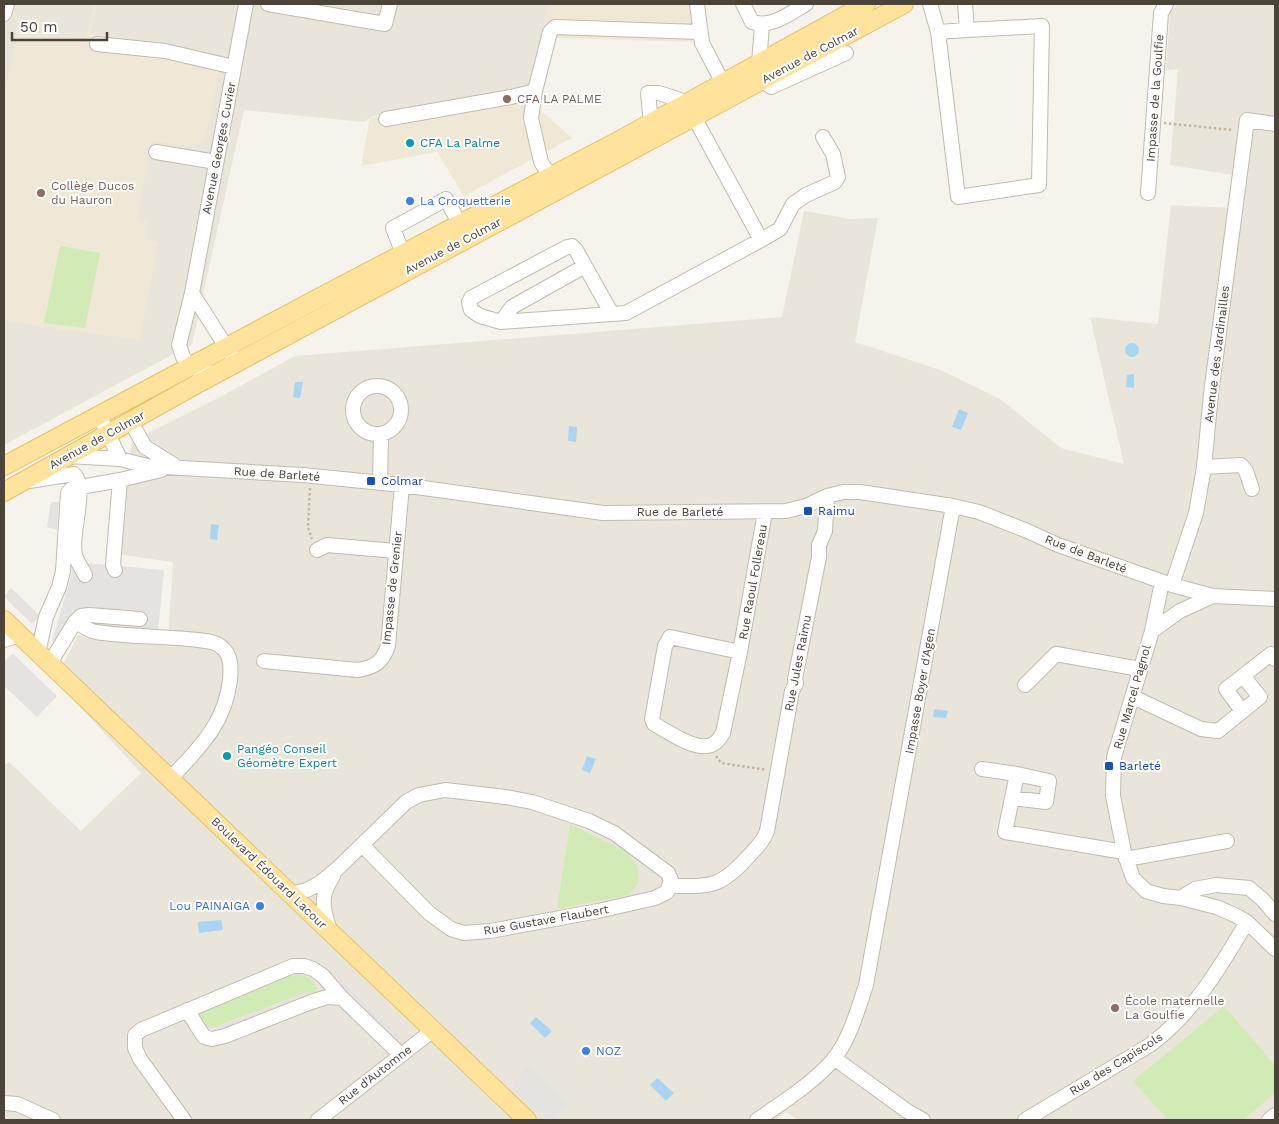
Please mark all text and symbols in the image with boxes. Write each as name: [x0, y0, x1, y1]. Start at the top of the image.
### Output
scale bar: [12, 10, 108, 42]
text: 50 m: [20, 18, 57, 36]
street label: Avenue de Colmar: [759, 24, 861, 86]
street label: Impasse de la Goulfie: [1144, 34, 1166, 162]
street label: Avenue Georges Cuvier: [199, 81, 239, 215]
place label: CFA LA PALME: [517, 92, 602, 106]
marker: CFA LA PALME: [501, 93, 513, 105]
place label: CFA La Palme: [420, 136, 500, 150]
marker: CFA La Palme: [404, 137, 416, 149]
place label: Collège Ducos du Hauron: [51, 179, 134, 207]
marker: Collège Ducos du Hauron: [35, 187, 47, 199]
place label: La Croquetterie: [420, 194, 511, 208]
marker: La Croquetterie: [404, 195, 416, 207]
street label: Avenue de Colmar: [402, 215, 504, 277]
street label: Avenue des Jardinailles: [1202, 285, 1232, 423]
street label: Avenue de Colmar: [47, 408, 147, 472]
street label: Rue de Barleté: [233, 464, 321, 484]
place label: Colmar: [381, 474, 423, 488]
marker: Colmar: [365, 475, 377, 487]
place label: Raimu: [818, 504, 855, 518]
street label: Rue de Barleté: [637, 505, 723, 519]
marker: Raimu: [802, 505, 814, 517]
street label: Rue Raoul Follereau: [736, 523, 770, 641]
street label: Impasse de Grenier: [379, 530, 405, 646]
street label: Rue de Barleté: [1043, 532, 1129, 576]
street label: Rue Jules Raimu: [782, 614, 814, 712]
street label: Impasse Boyer d'Agen: [902, 627, 938, 755]
street label: Rue Marcel Pagnol: [1110, 643, 1154, 751]
place label: Pangéo Conseil Géomètre Expert: [237, 742, 337, 770]
marker: Pangéo Conseil Géomètre Expert: [221, 750, 233, 762]
place label: Barleté: [1119, 759, 1161, 773]
marker: Barleté: [1103, 760, 1115, 772]
street label: Boulevard Édouard Lacour: [208, 814, 330, 932]
place label: Lou PAINAIGA: [169, 899, 250, 913]
marker: Lou PAINAIGA: [254, 900, 266, 912]
street label: Rue Gustave Flaubert: [482, 902, 610, 938]
place label: École maternelle La Goulfie: [1125, 994, 1225, 1022]
marker: École maternelle La Goulfie: [1109, 1002, 1121, 1014]
street label: Rue des Capiscols: [1067, 1030, 1165, 1098]
street label: Rue d'Automne: [336, 1042, 414, 1108]
place label: NOZ: [596, 1044, 621, 1058]
marker: NOZ: [580, 1045, 592, 1057]

